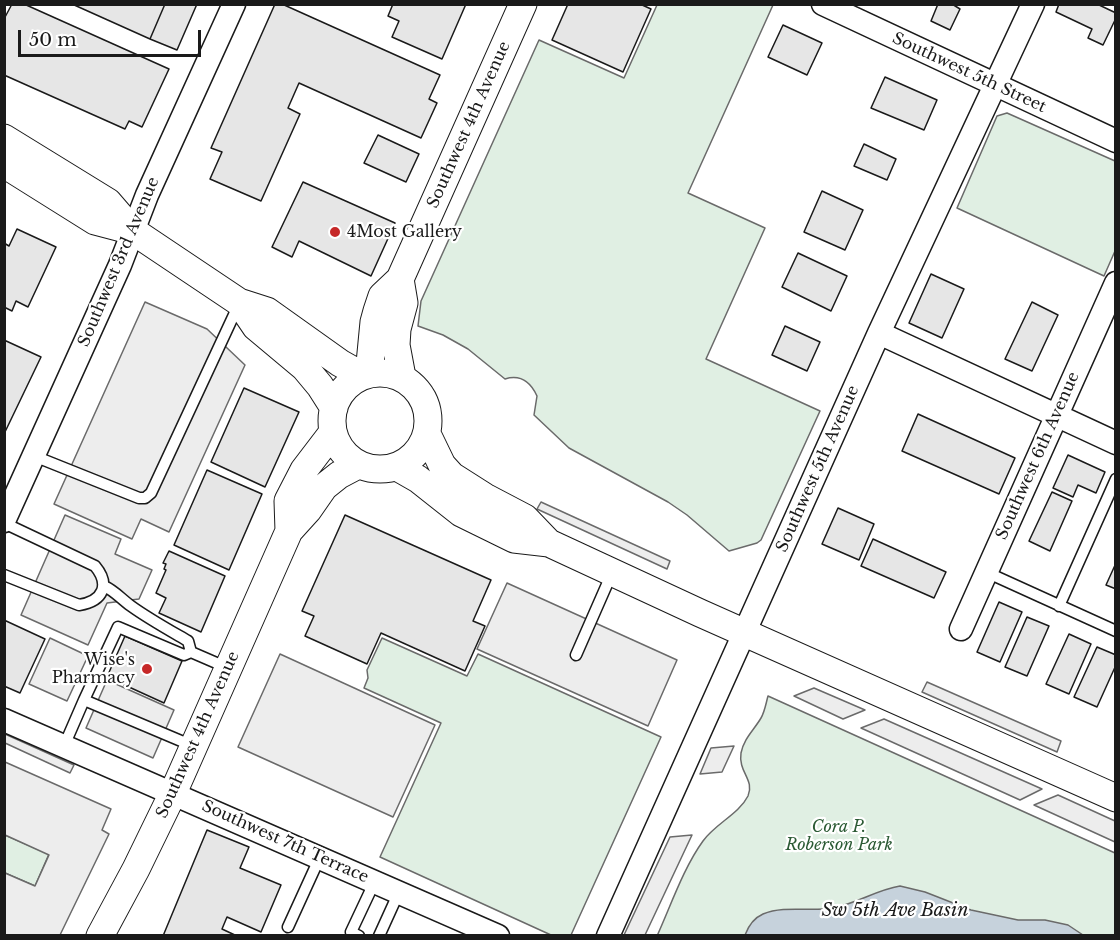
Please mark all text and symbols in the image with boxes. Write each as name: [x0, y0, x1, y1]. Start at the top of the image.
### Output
scale bar: [21, 18, 204, 56]
text: 50 m: [29, 29, 77, 51]
street label: Southwest 5th Street: [889, 29, 1049, 117]
street label: Southwest 4th Avenue: [424, 39, 514, 211]
street label: Southwest 3rd Avenue: [75, 174, 163, 350]
place label: 4Most Gallery: [347, 222, 462, 242]
marker: 4Most Gallery: [328, 225, 342, 239]
street label: Southwest 6th Avenue: [992, 369, 1084, 543]
street label: Southwest 5th Avenue: [773, 383, 863, 555]
street label: Southwest 4th Avenue: [153, 649, 243, 821]
place label: Wise's Pharmacy: [52, 650, 135, 688]
marker: Wise's Pharmacy: [140, 662, 154, 676]
street label: Southwest 7th Terrace: [199, 797, 371, 887]
park label: Cora P. Roberson Park: [785, 817, 893, 855]
water label: Sw 5th Ave Basin: [822, 900, 968, 922]

